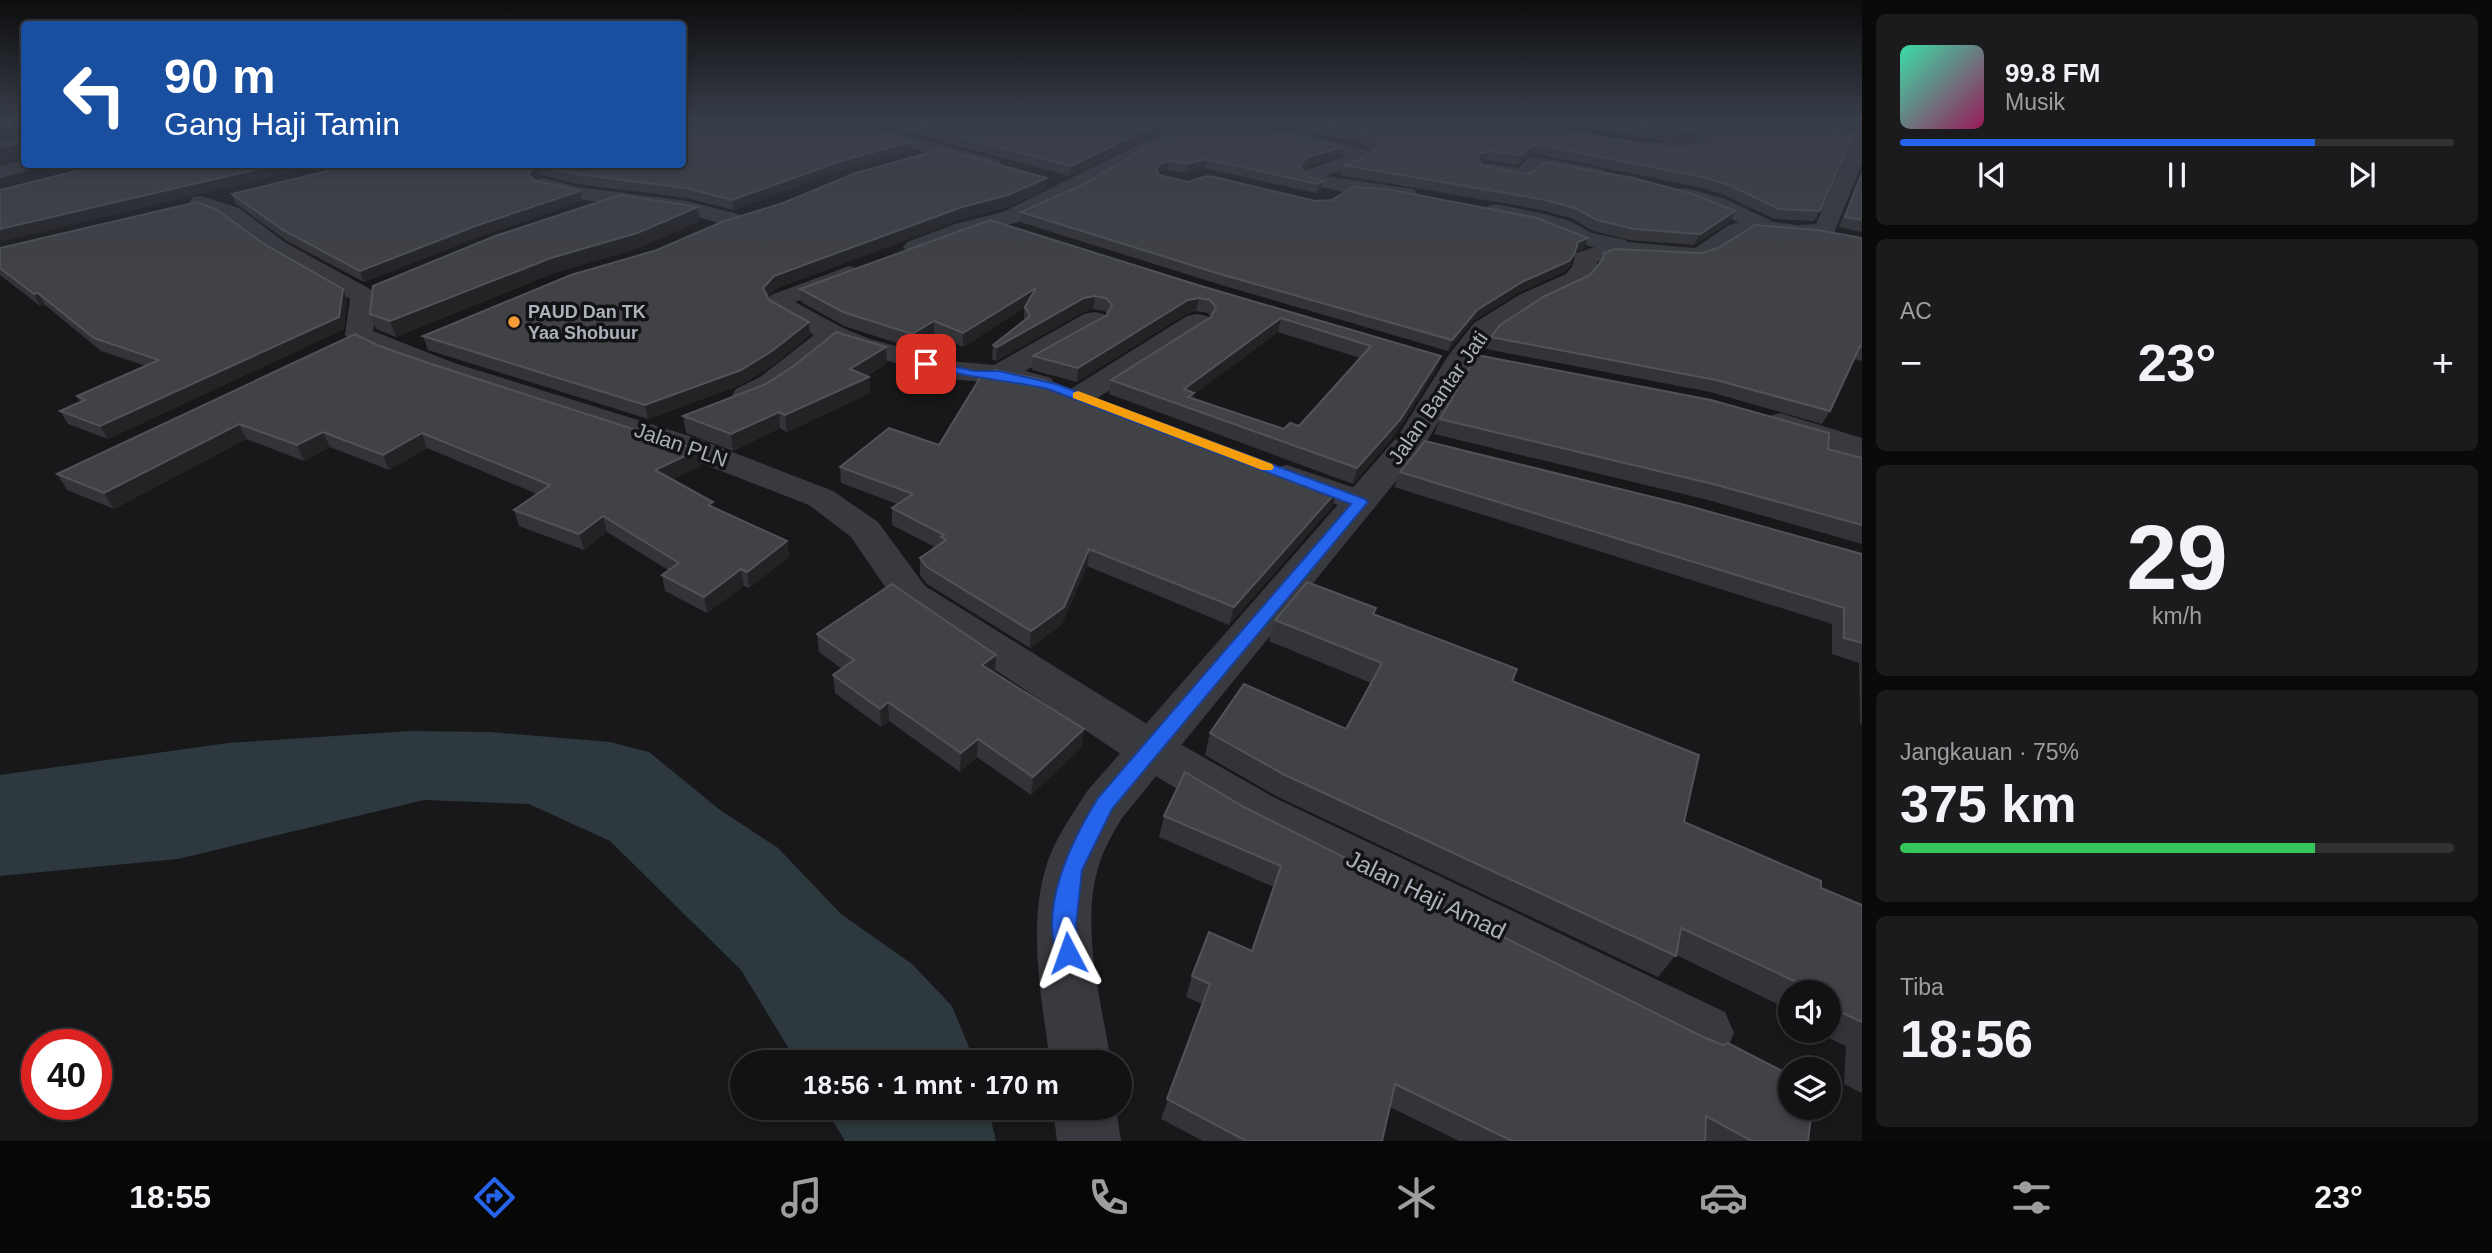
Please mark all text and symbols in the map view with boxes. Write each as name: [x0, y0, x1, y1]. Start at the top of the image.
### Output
icon: left: [49, 49, 140, 140]
text: 90 m: [164, 49, 276, 103]
text: 99.8 FM: [2005, 58, 2100, 88]
text: Musik: [2005, 89, 2065, 115]
text: Gang Haji Tamin: [164, 106, 400, 142]
icon: previous: [1973, 156, 2011, 194]
icon: pause: [2158, 156, 2196, 194]
icon: next: [2343, 156, 2381, 194]
text: AC: [1900, 298, 1932, 324]
place label: PAUD Dan TK Yaa Shobuur: [528, 302, 646, 343]
marker: PAUD Dan TK Yaa Shobuur: [506, 314, 522, 330]
street label: Jalan Bantar Jati: [1383, 327, 1492, 468]
pin: [896, 334, 956, 394]
text: 23°: [2138, 334, 2216, 392]
text: −: [1900, 342, 1922, 384]
text: +: [2432, 342, 2454, 384]
icon: arrive: [907, 345, 945, 383]
street label: Jalan PLN: [632, 418, 731, 471]
text: 29: [2126, 507, 2228, 608]
text: km/h: [2152, 603, 2202, 629]
text: Jangkauan · 75%: [1900, 739, 2079, 765]
text: 375 km: [1900, 775, 2076, 833]
street label: Jalan Haji Amad: [1342, 844, 1510, 945]
position arrow: [1031, 916, 1105, 990]
text: Tiba: [1900, 974, 1944, 1000]
map controls: [1778, 980, 1841, 1120]
button: sound: [1778, 980, 1841, 1043]
text: 18:56: [1900, 1010, 2033, 1068]
speed limit sign: 40: [21, 1029, 112, 1120]
button: layers: [1778, 1057, 1841, 1120]
text: 18:56 · 1 mnt · 170 m: [803, 1070, 1059, 1100]
icon: directions: [470, 1173, 519, 1222]
icon: music: [777, 1173, 826, 1222]
icon: phone: [1084, 1173, 1133, 1222]
icon: climate: [1392, 1173, 1441, 1222]
icon: car: [1699, 1173, 1748, 1222]
icon: filters: [2007, 1173, 2056, 1222]
text: 18:55: [129, 1179, 211, 1215]
text: 23°: [2314, 1179, 2363, 1215]

